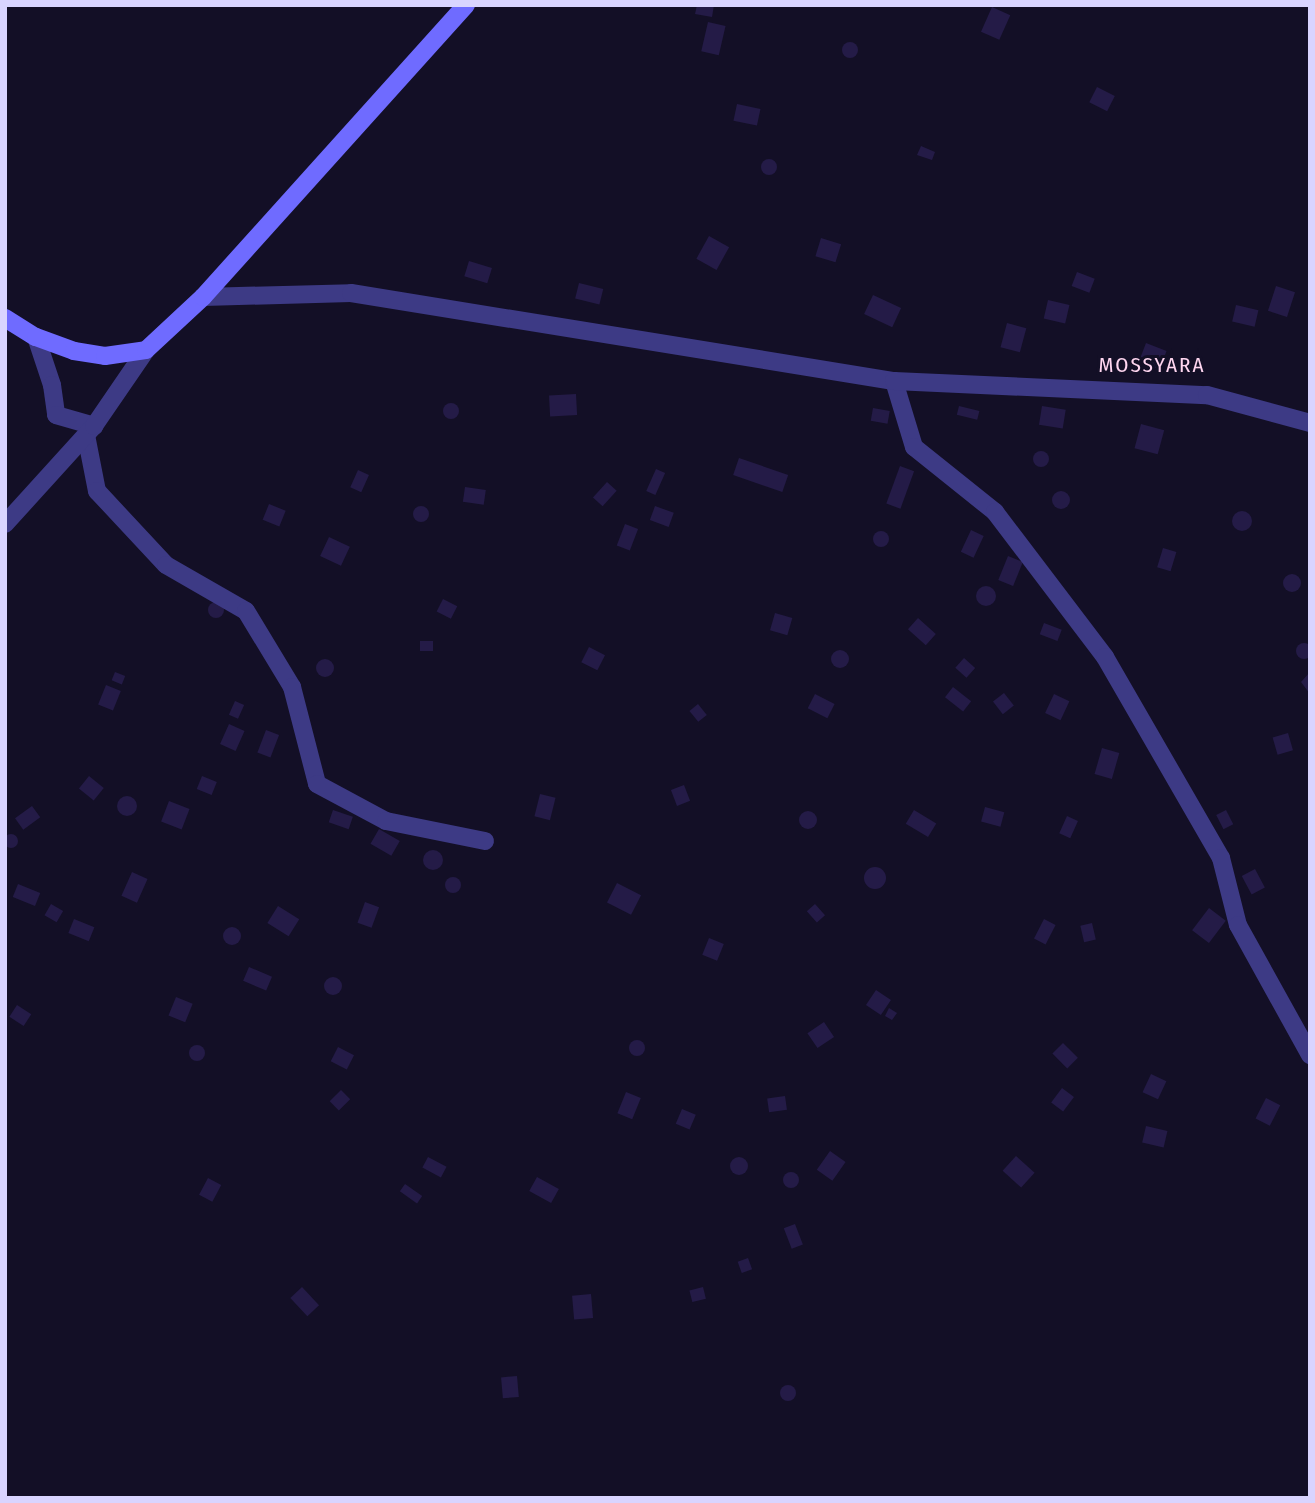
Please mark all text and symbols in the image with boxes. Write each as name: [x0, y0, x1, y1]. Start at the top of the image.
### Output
district label: MOSSYARA: [1099, 352, 1205, 378]

